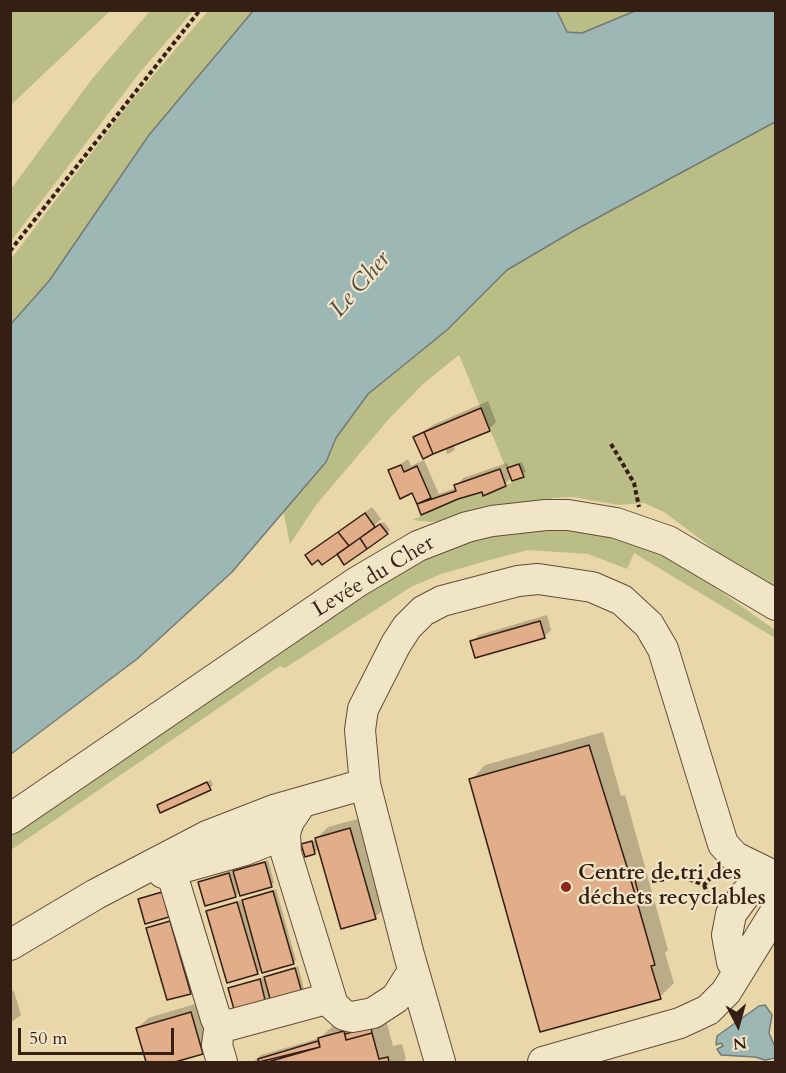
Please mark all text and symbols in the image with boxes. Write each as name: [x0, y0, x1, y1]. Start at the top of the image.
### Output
water label: Le Cher: [325, 246, 397, 324]
street label: Levée du Cher: [309, 530, 439, 624]
place label: Centre de tri des déchets recyclables: [578, 861, 766, 912]
marker: Centre de tri des déchets recyclables: [559, 880, 573, 894]
north arrow: [708, 995, 768, 1055]
scale bar: [21, 1016, 177, 1054]
text: 50 m: [29, 1026, 68, 1051]
text: N: [732, 1031, 748, 1055]

